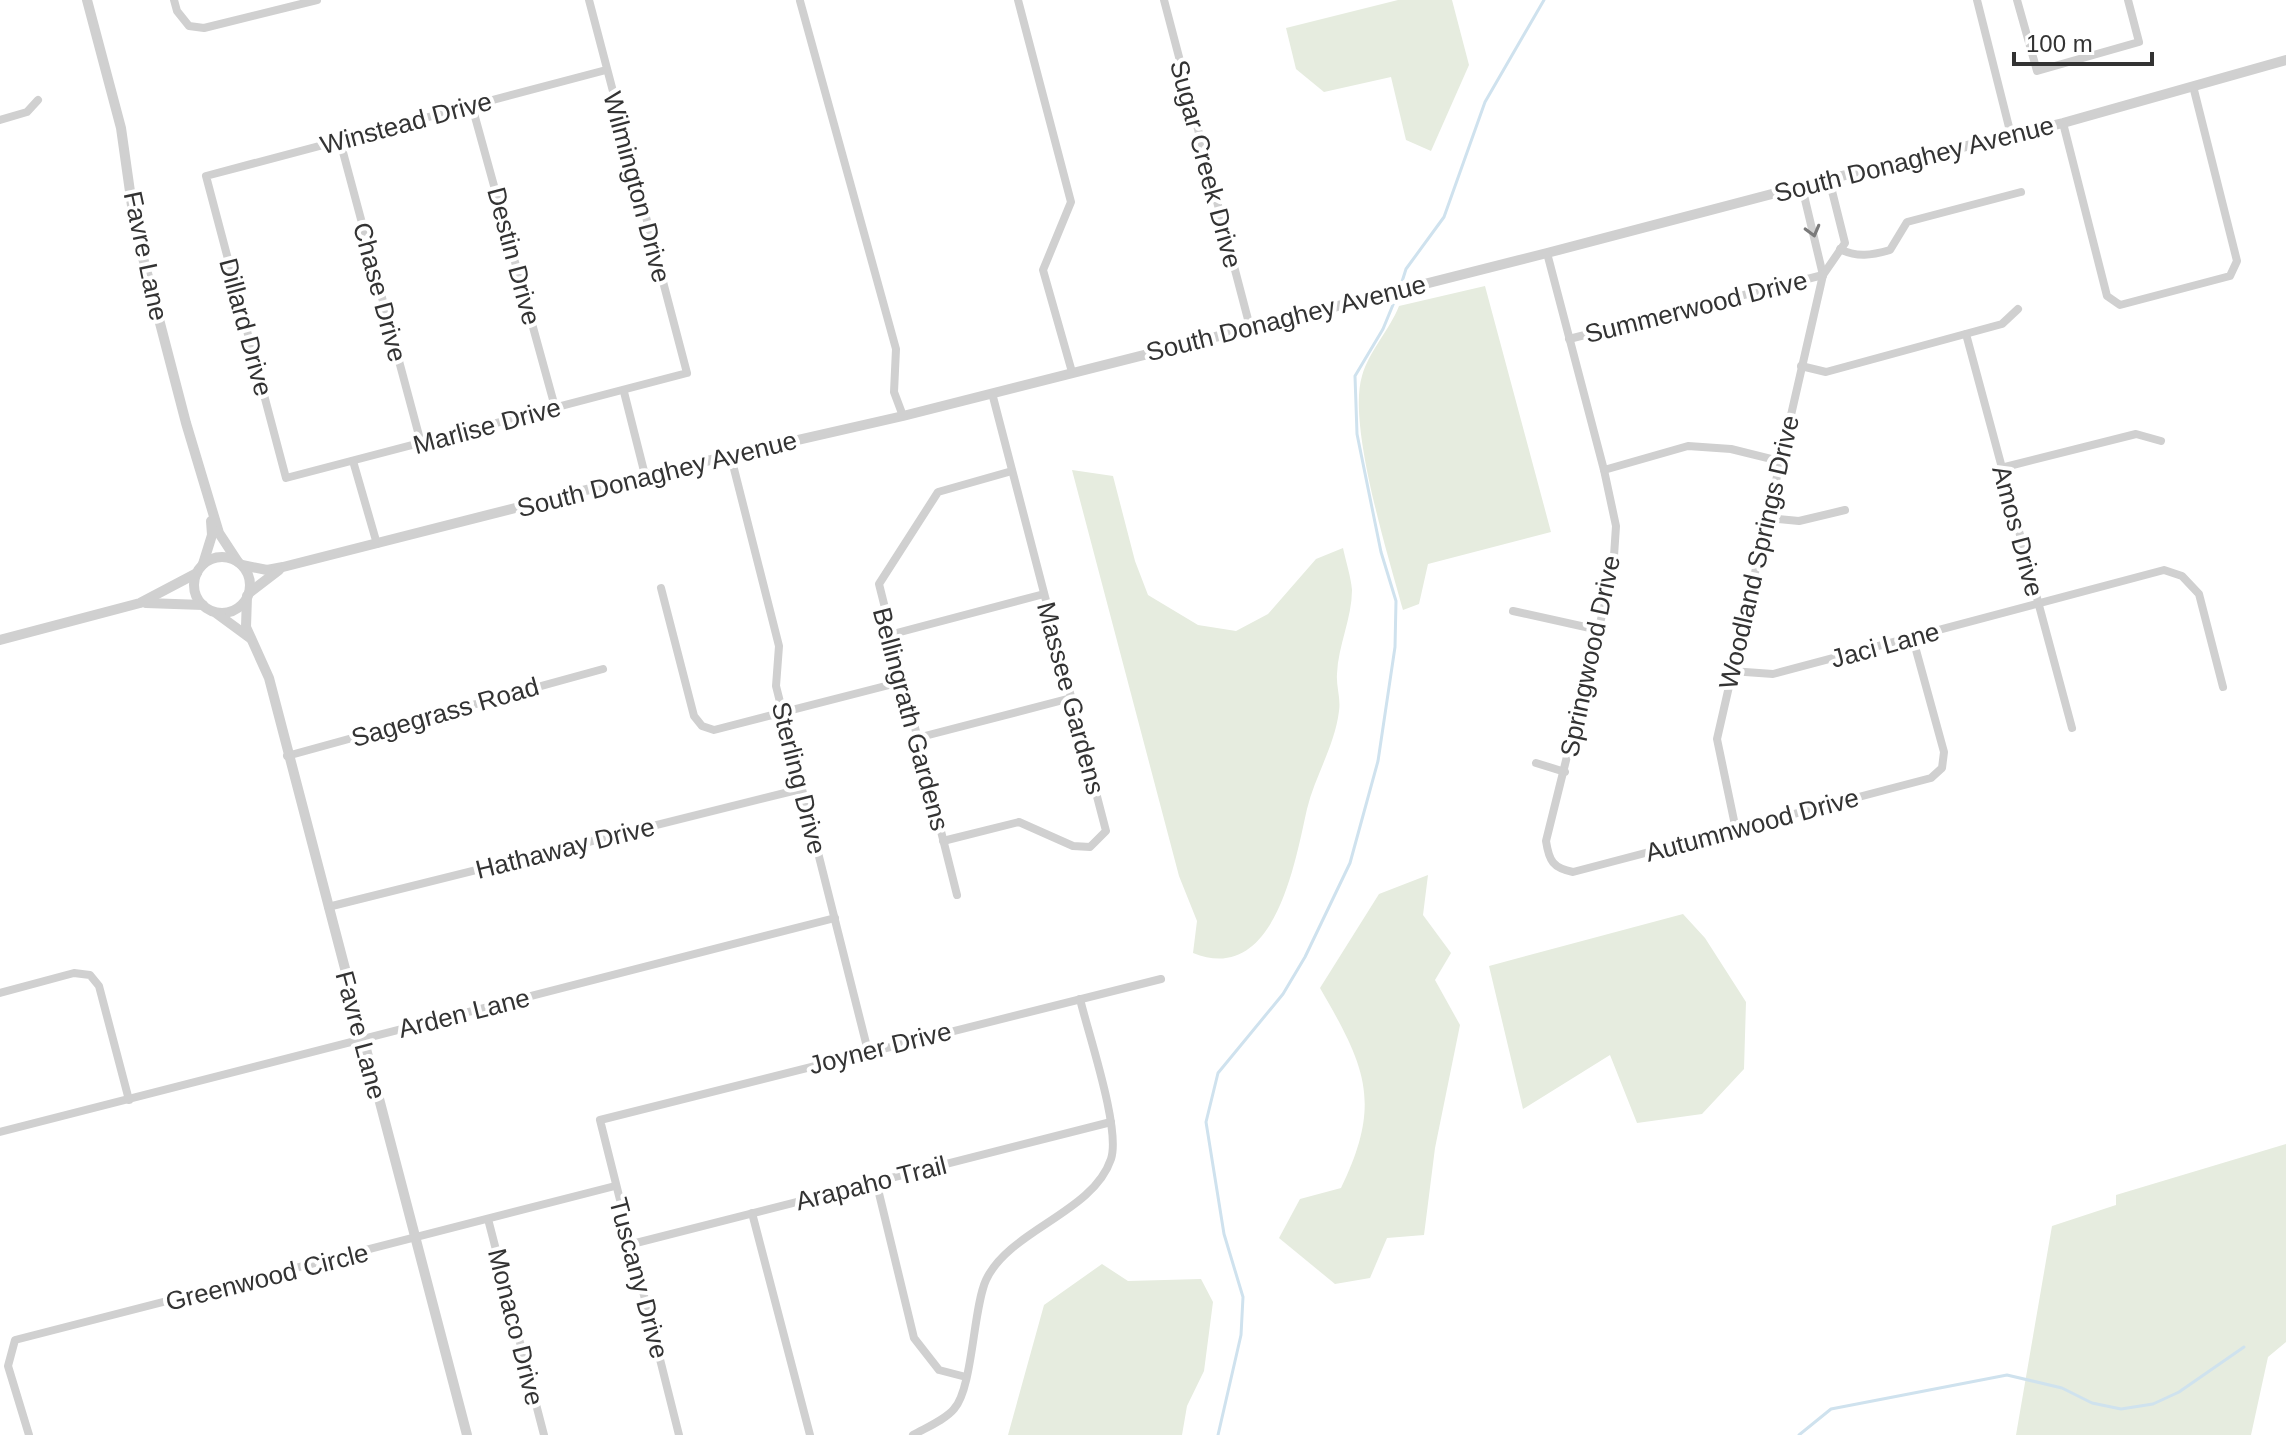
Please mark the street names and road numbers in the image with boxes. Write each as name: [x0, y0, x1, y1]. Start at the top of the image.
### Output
street label: Sugar Creek Drive: [1164, 57, 1248, 271]
street label: Winstead Drive: [317, 86, 495, 160]
street label: Wilmington Drive: [597, 88, 677, 286]
street label: South Donaghey Avenue: [1771, 110, 2057, 208]
street label: Destin Drive: [481, 184, 547, 328]
street label: Favre Lane: [118, 189, 174, 323]
street label: Chase Drive: [347, 219, 413, 365]
street label: Dillard Drive: [213, 255, 279, 399]
street label: Summerwood Drive: [1582, 265, 1810, 349]
street label: South Donaghey Avenue: [1143, 269, 1429, 367]
street label: Marlise Drive: [410, 392, 564, 460]
street label: Woodland Springs Drive: [1713, 412, 1805, 692]
street label: South Donaghey Avenue: [514, 425, 800, 523]
street label: Amos Drive: [1986, 462, 2050, 600]
street label: Springwood Drive: [1554, 553, 1626, 759]
street label: Massee Gardens: [1031, 598, 1111, 798]
street label: Bellingrath Gardens: [867, 604, 955, 834]
street label: Jaci Lane: [1827, 616, 1943, 674]
street label: Sagegrass Road: [348, 671, 542, 753]
street label: Sterling Drive: [766, 699, 832, 857]
street label: Autumnwood Drive: [1642, 782, 1862, 868]
street label: Hathaway Drive: [472, 811, 658, 885]
street label: Favre Lane: [329, 968, 393, 1102]
street label: Arden Lane: [395, 982, 533, 1044]
street label: Joyner Drive: [806, 1016, 954, 1080]
street label: Arapaho Trail: [792, 1150, 950, 1216]
street label: Tuscany Drive: [603, 1194, 675, 1362]
street label: Greenwood Circle: [162, 1237, 372, 1317]
street label: Monaco Drive: [482, 1246, 550, 1408]

